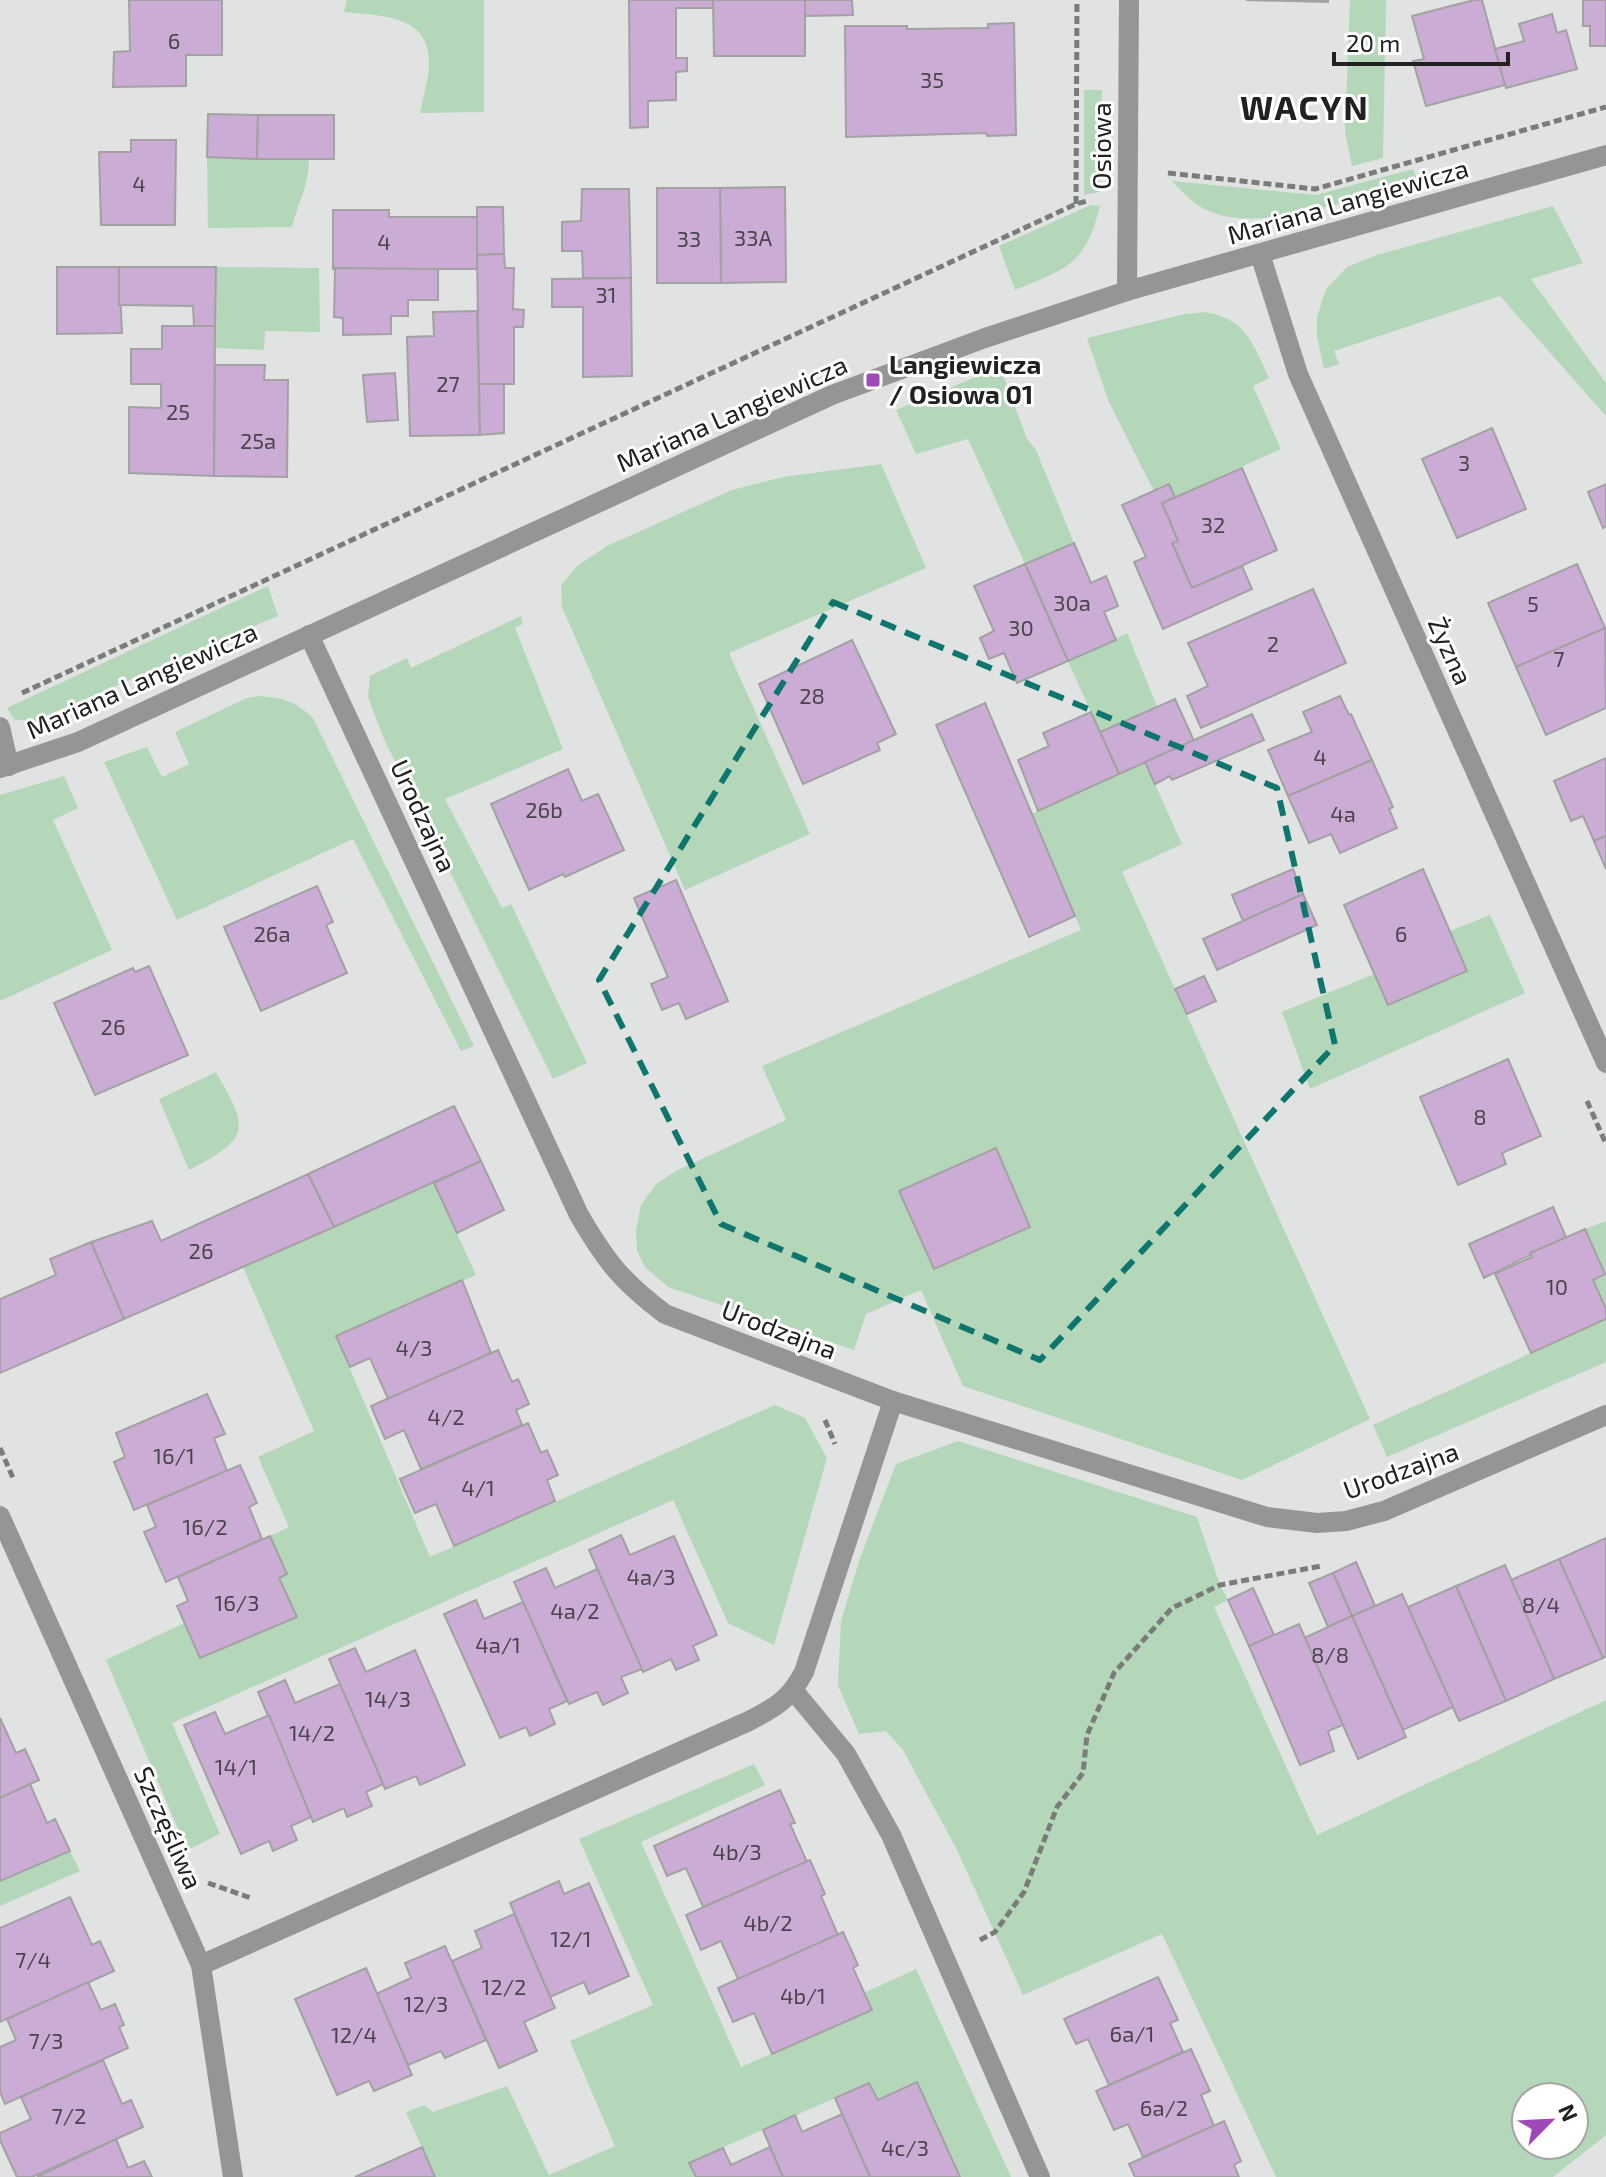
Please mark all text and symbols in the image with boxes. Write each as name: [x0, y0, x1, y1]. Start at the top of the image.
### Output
scale bar: [1334, 16, 1508, 66]
house number: 6: [168, 27, 180, 53]
text: 20 m: [1346, 28, 1400, 57]
house number: 35: [920, 66, 944, 92]
district label: WACYN: [1240, 86, 1370, 127]
street label: Osiowa: [1085, 102, 1116, 190]
street label: Mariana Langiewicza: [1224, 151, 1472, 250]
house number: 4: [132, 170, 146, 196]
house number: 33A: [734, 224, 772, 250]
house number: 33: [677, 225, 701, 251]
house number: 4: [377, 228, 391, 254]
house number: 31: [596, 281, 617, 307]
street label: Mariana Langiewicza: [611, 348, 852, 477]
place label: Langiewicza / Osiowa 01: [889, 348, 1041, 409]
house number: 27: [436, 370, 460, 396]
marker: Langiewicza / Osiowa 01: [864, 371, 882, 389]
house number: 25: [166, 398, 190, 424]
house number: 25a: [240, 427, 276, 453]
house number: 3: [1458, 449, 1470, 475]
house number: 32: [1201, 511, 1225, 537]
house number: 30a: [1053, 589, 1091, 615]
house number: 5: [1527, 590, 1539, 616]
street label: Żyzna: [1423, 612, 1480, 689]
house number: 30: [1008, 614, 1034, 640]
street label: Mariana Langiewicza: [21, 615, 262, 744]
house number: 2: [1267, 630, 1279, 656]
house number: 7: [1553, 645, 1565, 671]
house number: 28: [799, 682, 825, 708]
house number: 4: [1313, 743, 1327, 769]
street label: Urodzajna: [385, 754, 464, 877]
house number: 26b: [525, 796, 563, 822]
house number: 4a: [1330, 800, 1356, 826]
house number: 26a: [253, 920, 291, 946]
house number: 6: [1395, 920, 1407, 946]
house number: 26: [101, 1013, 125, 1039]
house number: 8: [1473, 1103, 1487, 1129]
house number: 26: [189, 1237, 213, 1263]
house number: 10: [1546, 1273, 1568, 1299]
street label: Urodzajna: [718, 1293, 841, 1365]
house number: 4/3: [395, 1334, 433, 1360]
house number: 4/2: [427, 1403, 465, 1429]
street label: Urodzajna: [1339, 1434, 1462, 1505]
house number: 16/1: [153, 1442, 195, 1468]
house number: 4/1: [461, 1474, 495, 1500]
house number: 16/2: [182, 1513, 228, 1539]
house number: 4a/3: [626, 1563, 676, 1589]
house number: 16/3: [215, 1589, 259, 1615]
house number: 8/4: [1522, 1591, 1560, 1617]
house number: 4a/2: [550, 1597, 600, 1623]
house number: 4a/1: [475, 1631, 521, 1657]
house number: 8/8: [1311, 1641, 1349, 1667]
house number: 14/3: [365, 1685, 411, 1711]
house number: 14/2: [289, 1719, 335, 1745]
house number: 14/1: [215, 1753, 257, 1779]
street label: Szczęśliwa: [129, 1761, 210, 1893]
house number: 4b/3: [712, 1838, 762, 1864]
house number: 4b/2: [743, 1909, 793, 1935]
house number: 12/1: [550, 1925, 592, 1951]
house number: 7/4: [15, 1946, 51, 1972]
house number: 12/2: [482, 1973, 526, 1999]
house number: 4b/1: [780, 1982, 826, 2008]
house number: 12/3: [404, 1990, 448, 2016]
house number: 6a/1: [1110, 2020, 1154, 2046]
house number: 12/4: [331, 2021, 377, 2047]
house number: 7/3: [29, 2027, 63, 2053]
north arrow: [1510, 2081, 1590, 2161]
house number: 6a/2: [1140, 2094, 1188, 2120]
text: N: [1554, 2100, 1584, 2125]
house number: 7/2: [51, 2102, 87, 2128]
house number: 4c/3: [881, 2134, 929, 2160]

